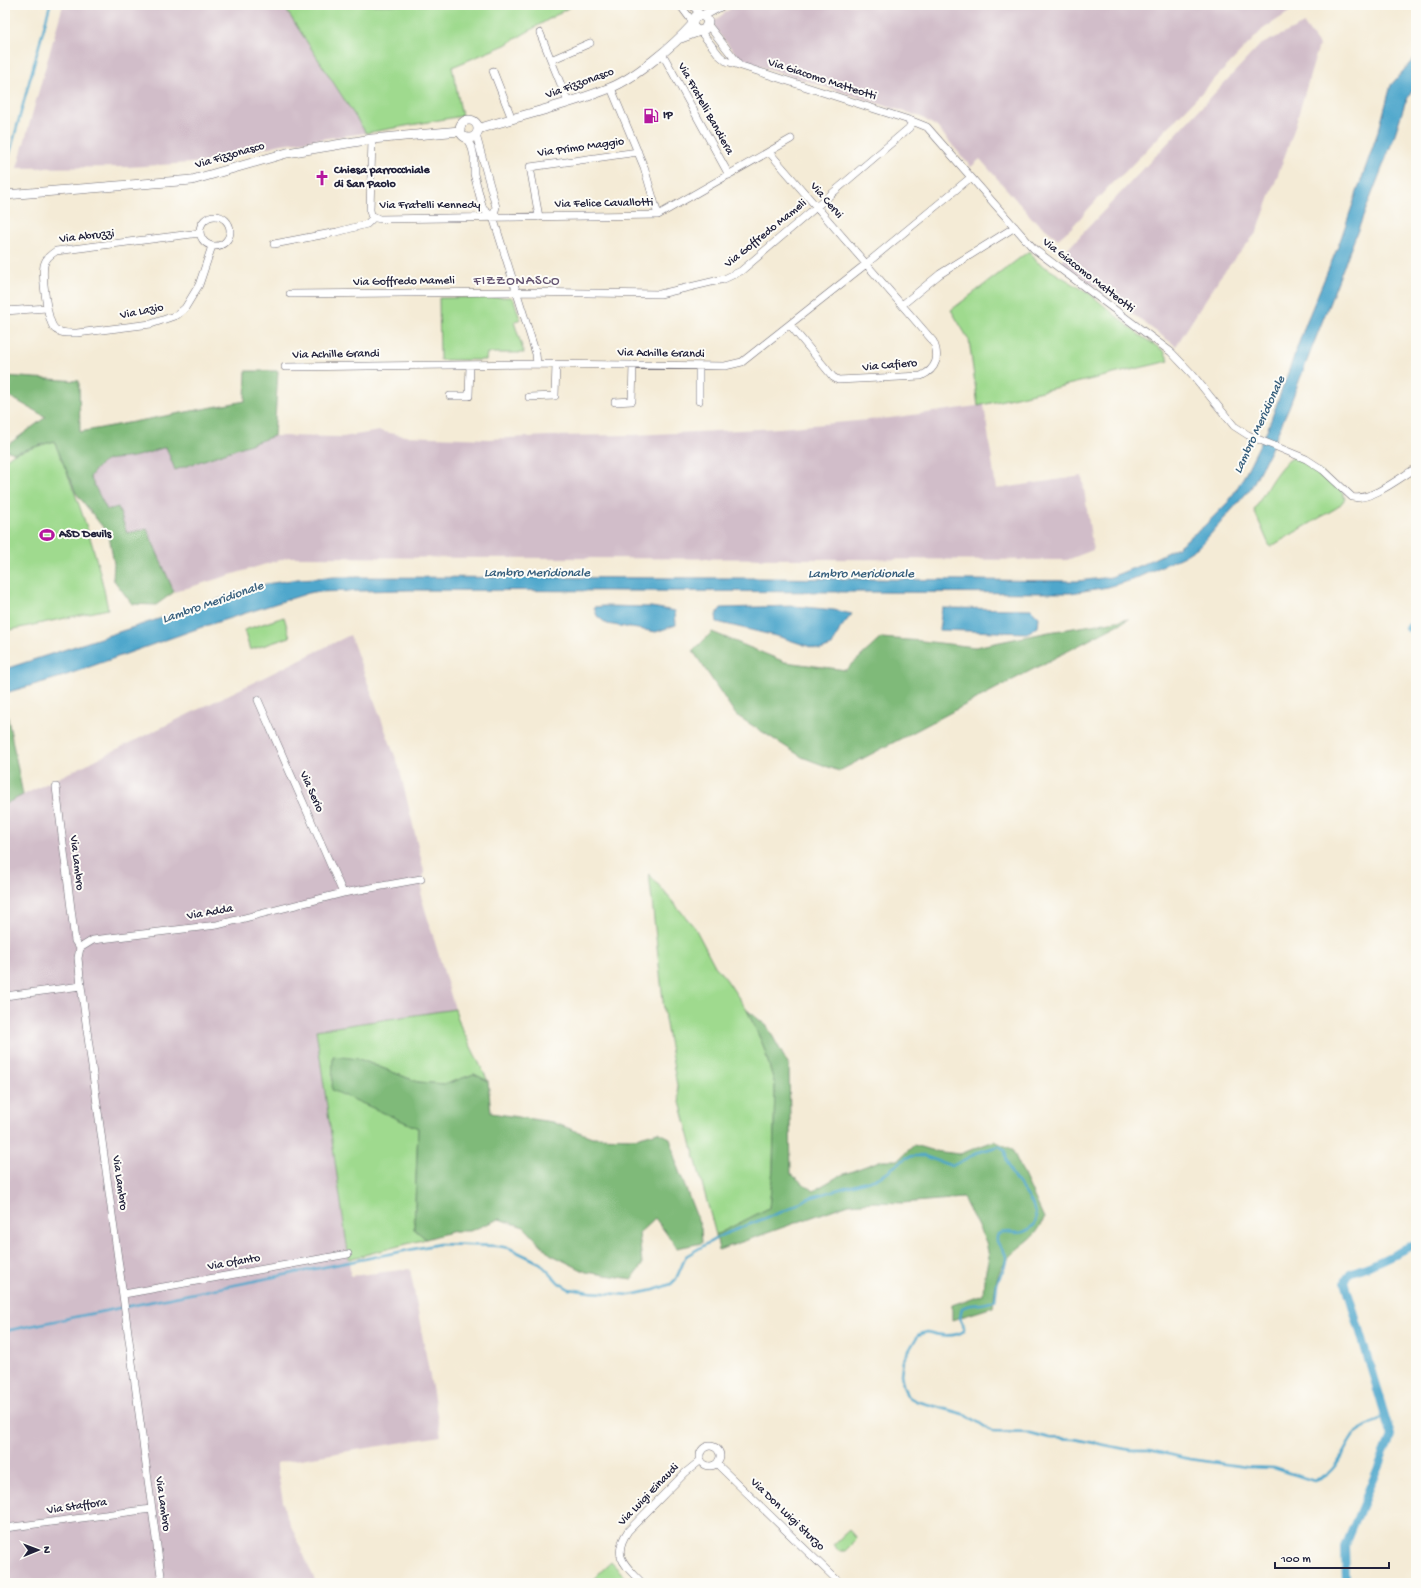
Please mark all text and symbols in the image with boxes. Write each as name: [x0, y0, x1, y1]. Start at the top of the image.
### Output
street label: Via Giacomo Matteotti: [765, 56, 878, 104]
street label: Via Fratelli Bandiera: [673, 60, 736, 158]
street label: Via Fizzonasco: [543, 65, 616, 103]
fuel station icon: IP: [642, 107, 660, 125]
place label: IP: [663, 109, 673, 123]
street label: Via Primo Maggio: [536, 135, 625, 161]
street label: Via Fizzonasco: [193, 139, 266, 173]
place label: Chiesa parrocchiale di San Paolo: [333, 164, 430, 192]
church icon: Chiesa parrocchiale di San Paolo: [313, 169, 331, 187]
street label: Via Cervi: [806, 179, 846, 222]
street label: Via Felice Cavallotti: [554, 196, 654, 212]
street label: Via Goffredo Mameli: [721, 196, 810, 272]
street label: Via Fratelli Kennedy: [379, 199, 481, 213]
street label: Via Abruzzi: [58, 227, 116, 247]
street label: Via Giacomo Matteotti: [1038, 235, 1137, 317]
district label: FIZZONASCO: [473, 273, 561, 290]
street label: Via Goffredo Mameli: [352, 274, 455, 290]
street label: Via Lazio: [118, 301, 165, 323]
street label: Via Achille Grandi: [616, 346, 705, 362]
street label: Via Achille Grandi: [291, 347, 380, 363]
street label: Via Cafiero: [861, 357, 918, 375]
water label: Lambro Meridionale: [1231, 373, 1290, 476]
sports icon: ASD Devils: [38, 526, 56, 544]
place label: ASD Devils: [58, 528, 112, 542]
water label: Lambro Meridionale: [484, 566, 591, 581]
water label: Lambro Meridionale: [808, 567, 915, 582]
water label: Lambro Meridionale: [161, 578, 267, 627]
street label: Via Serio: [295, 768, 326, 815]
street label: Via Lambro: [66, 834, 86, 891]
street label: Via Adda: [185, 902, 234, 924]
street label: Via Lambro: [108, 1154, 130, 1211]
street label: Via Ofanto: [206, 1251, 261, 1275]
street label: Via Luigi Einaudi: [615, 1461, 683, 1530]
street label: Via Lambro: [151, 1475, 173, 1532]
street label: Via Don Luigi Sturzo: [746, 1475, 827, 1554]
street label: Via Staffora: [45, 1496, 108, 1518]
north arrow: [18, 1530, 58, 1570]
scale bar: [1275, 1544, 1389, 1570]
text: N: [40, 1546, 52, 1554]
text: 100 m: [1280, 1553, 1311, 1567]

